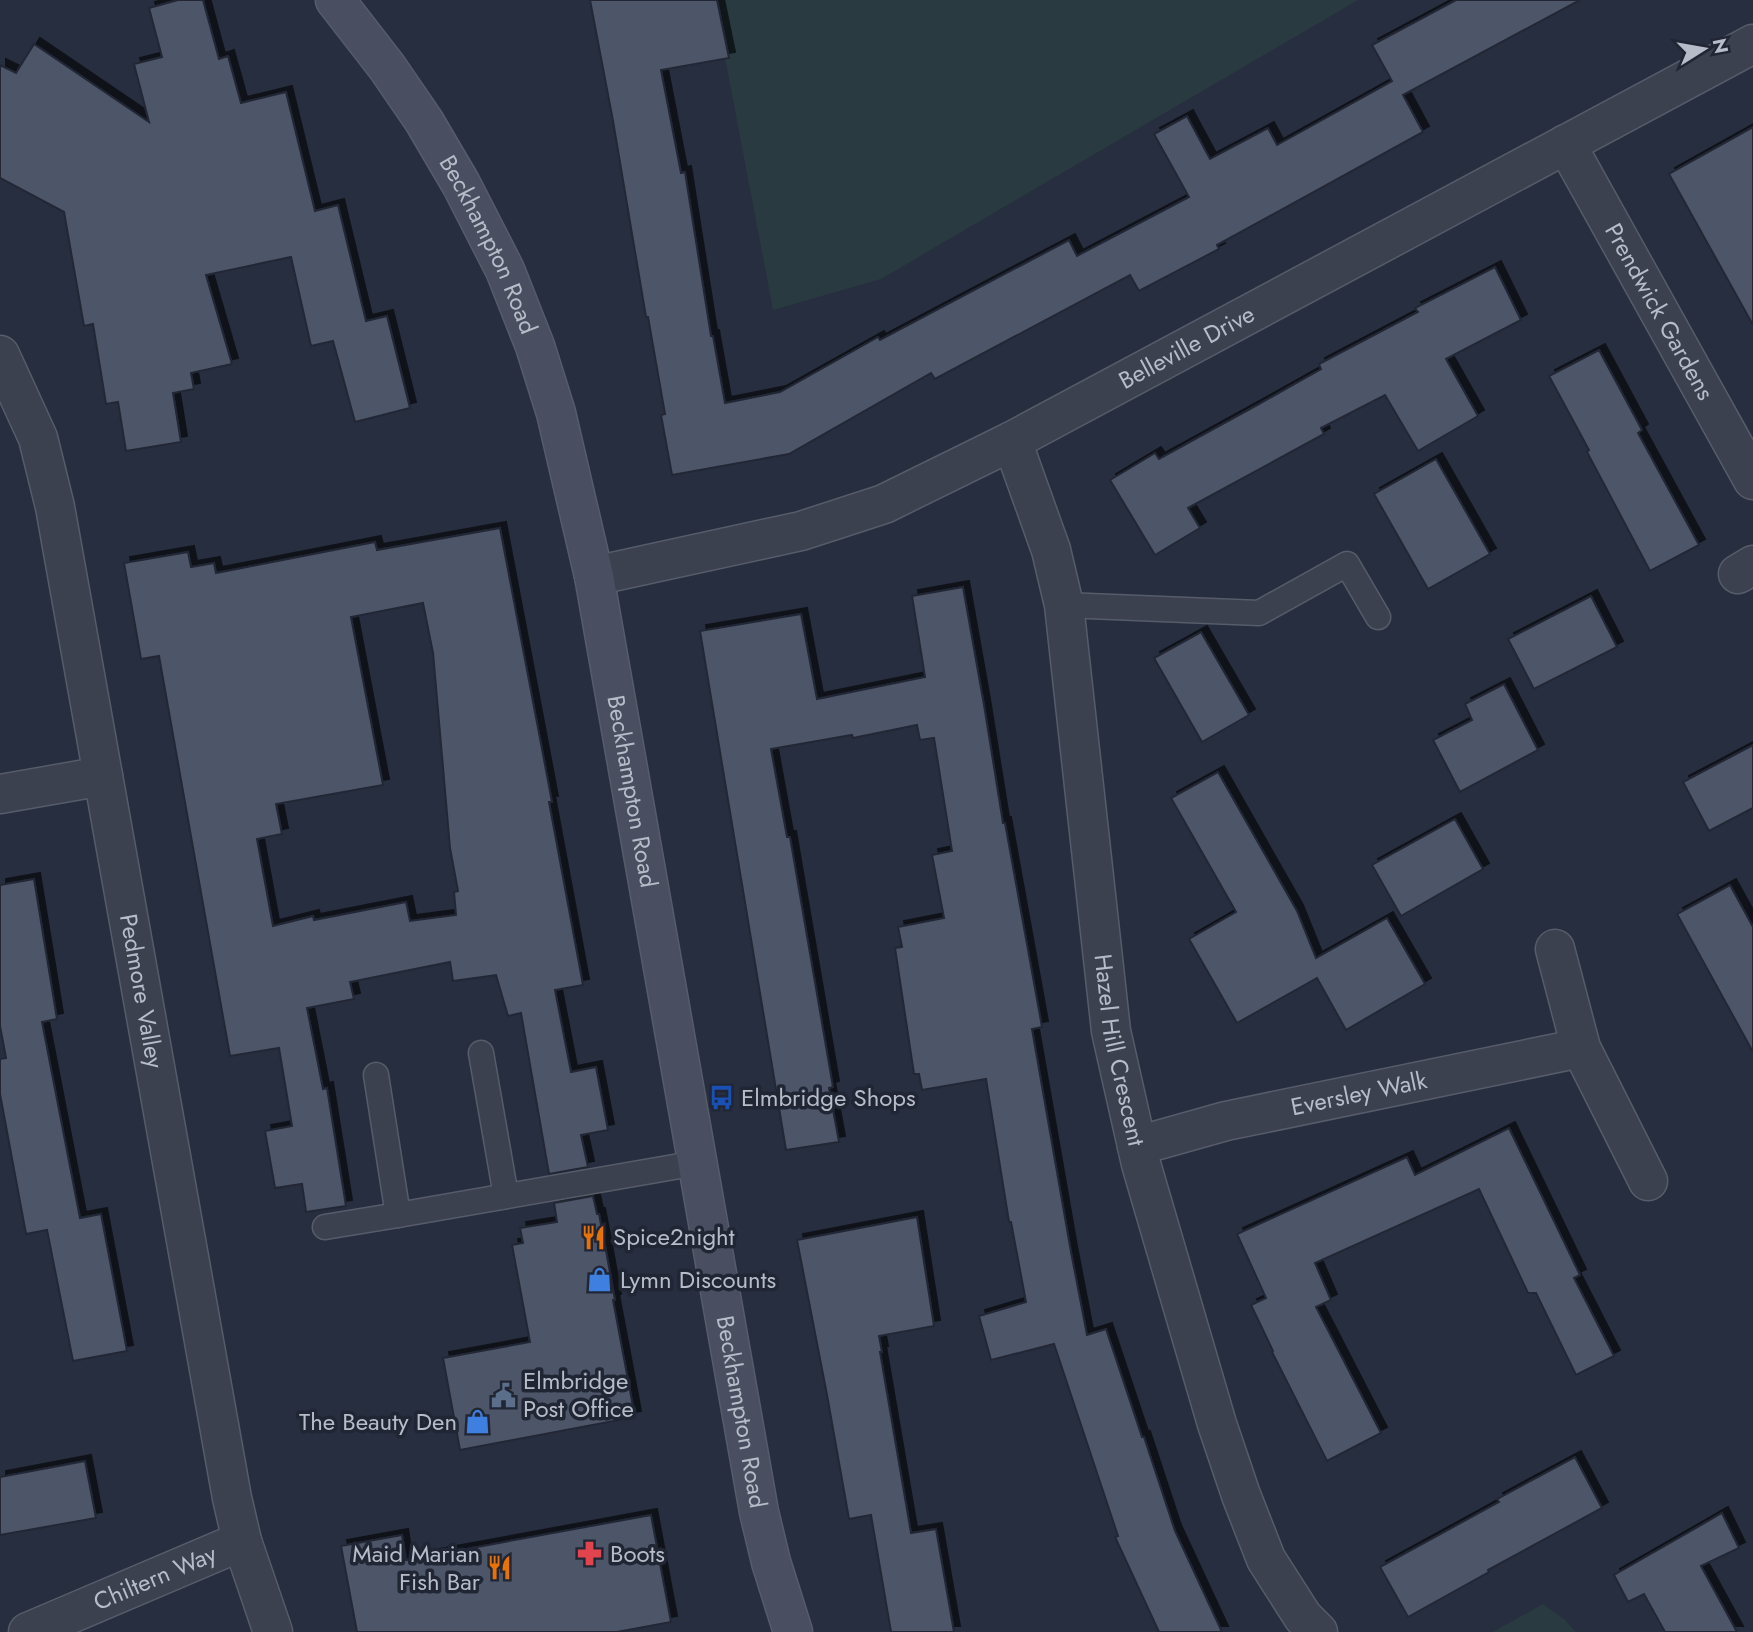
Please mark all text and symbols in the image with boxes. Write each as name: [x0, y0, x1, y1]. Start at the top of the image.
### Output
north arrow: [1669, 14, 1739, 84]
text: N: [1706, 36, 1735, 56]
street label: Beckhampton Road: [431, 148, 547, 339]
street label: Prendwick Gardens: [1596, 217, 1723, 406]
street label: Belleville Drive: [1112, 296, 1261, 398]
street label: Beckhampton Road: [598, 692, 667, 890]
street label: Pedmore Valley: [111, 911, 173, 1071]
street label: Hazel Hill Crescent: [1086, 952, 1154, 1150]
street label: Eversley Walk: [1288, 1062, 1430, 1124]
place label: Elmbridge Shops: [741, 1080, 916, 1115]
bus stop icon: Elmbridge Shops: [707, 1084, 735, 1112]
place label: Spice2night: [613, 1219, 735, 1254]
restaurant icon: Spice2night: [579, 1223, 607, 1251]
place label: Lymn Discounts: [620, 1262, 776, 1297]
shop icon: Lymn Discounts: [586, 1266, 614, 1294]
street label: Beckhampton Road: [708, 1313, 776, 1511]
place label: Elmbridge Post Office: [523, 1363, 634, 1426]
public building icon: Elmbridge Post Office: [489, 1381, 517, 1409]
place label: The Beauty Den: [299, 1404, 457, 1439]
shop icon: The Beauty Den: [463, 1408, 491, 1436]
street label: Chiltern Way: [88, 1536, 222, 1619]
place label: Maid Marian Fish Bar: [352, 1536, 481, 1599]
place label: Boots: [610, 1536, 665, 1571]
pharmacy icon: Boots: [576, 1540, 604, 1568]
restaurant icon: Maid Marian Fish Bar: [486, 1554, 514, 1582]

